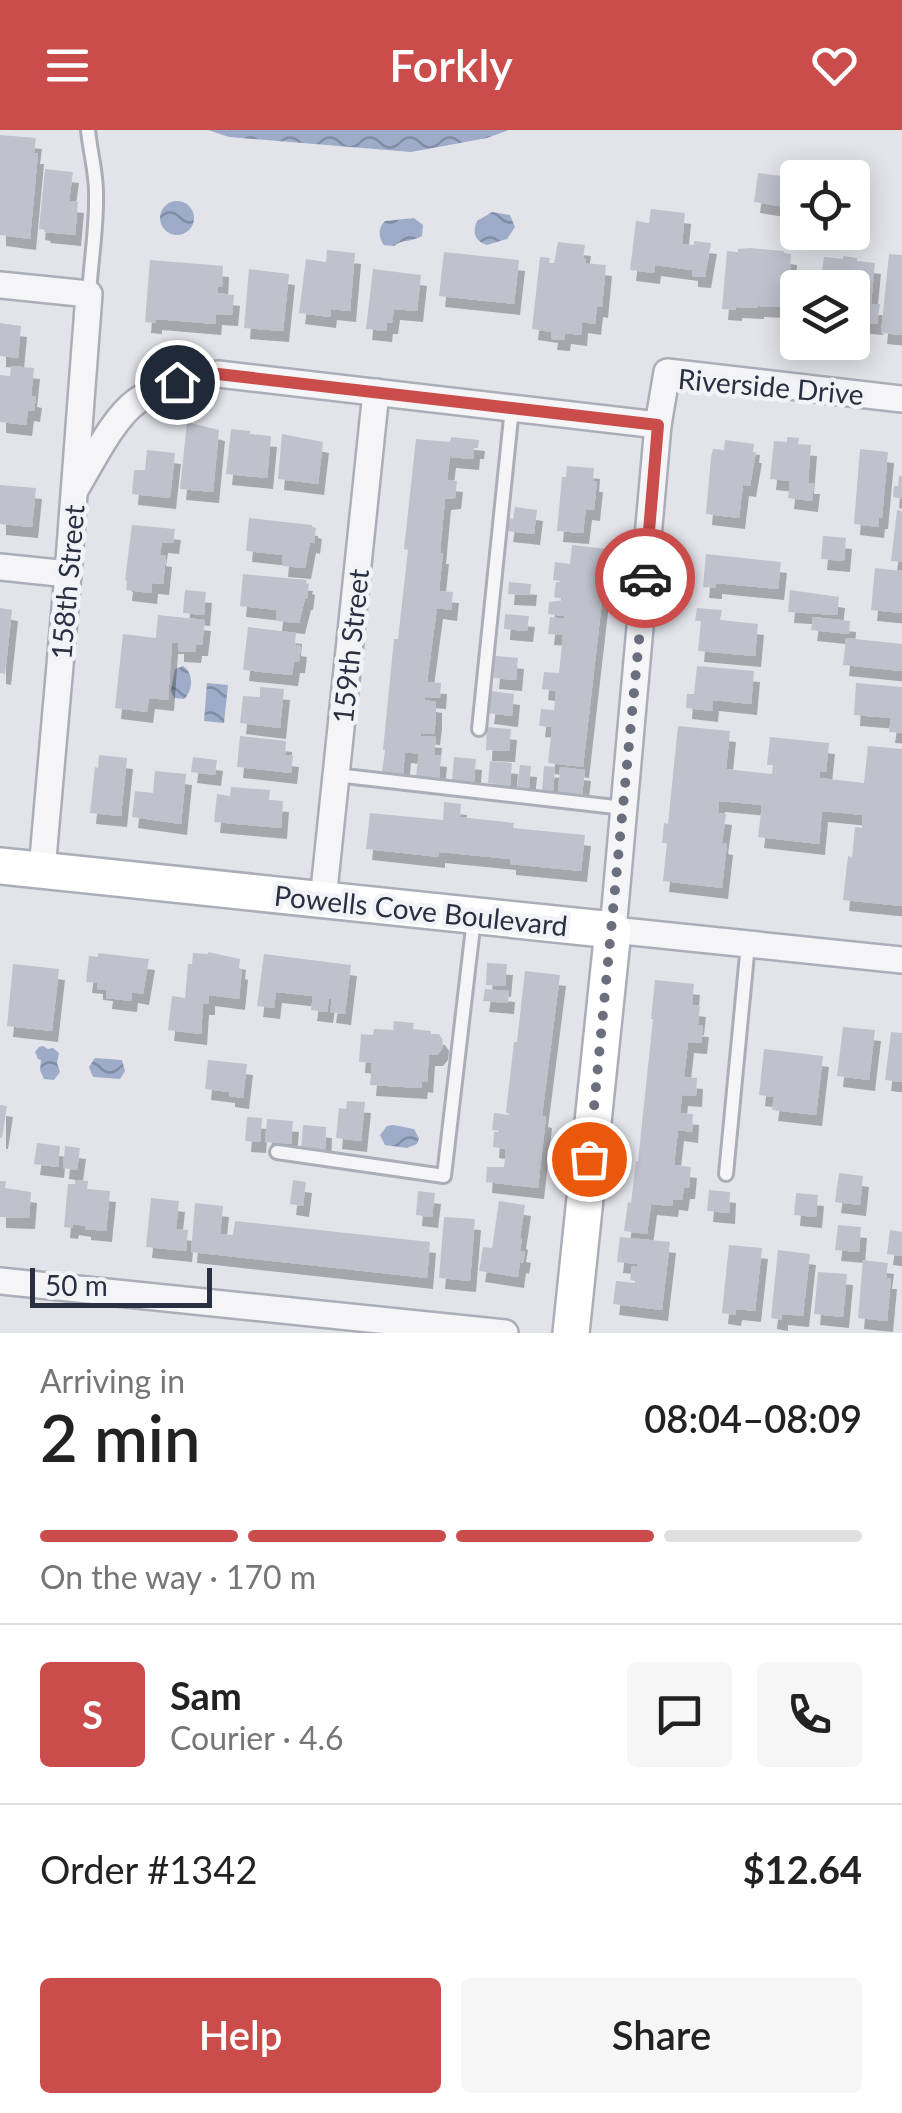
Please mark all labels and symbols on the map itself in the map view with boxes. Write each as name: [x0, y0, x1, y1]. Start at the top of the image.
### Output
pin: [135, 340, 220, 425]
street label: Riverside Drive: [677, 361, 865, 411]
street label: 158th Street: [43, 503, 91, 661]
courier: [595, 528, 695, 628]
street label: 159th Street: [325, 567, 375, 725]
street label: Powells Cove Boulevard: [273, 878, 569, 942]
pin: [547, 1117, 632, 1202]
scale bar: [30, 1263, 212, 1308]

